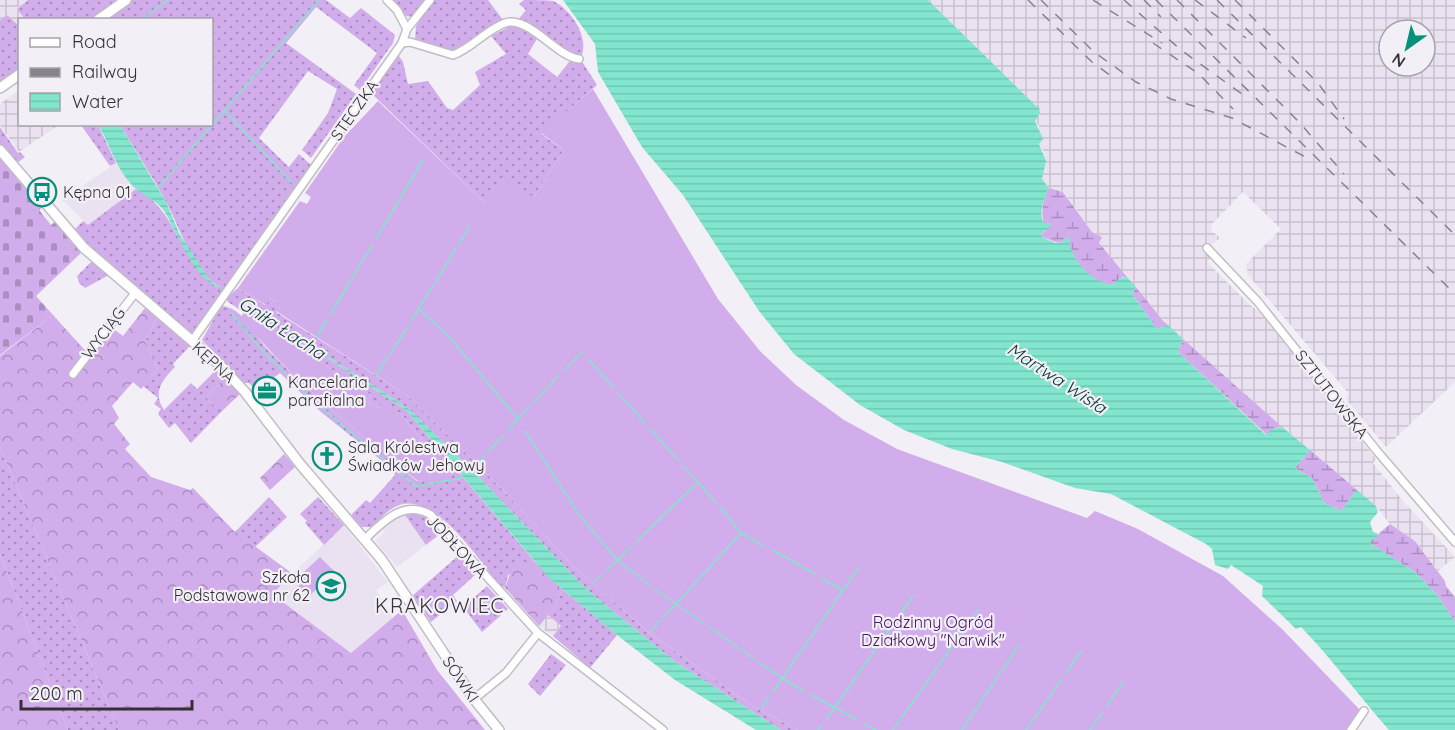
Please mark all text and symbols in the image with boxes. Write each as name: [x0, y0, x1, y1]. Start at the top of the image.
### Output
legend: [18, 18, 213, 126]
north arrow: [1377, 18, 1437, 78]
text: Road: [72, 30, 117, 53]
text: N: [1388, 49, 1409, 72]
text: Railway: [72, 60, 138, 83]
street label: STECZKA: [326, 76, 382, 144]
text: Water: [72, 90, 123, 113]
bus stop icon: Kępna 01: [26, 176, 58, 208]
place label: Kępna 01: [63, 182, 131, 202]
water label: Gniła Łacha: [234, 292, 330, 365]
street label: WYCIĄG: [77, 303, 129, 363]
street label: KĘPNA: [188, 337, 240, 387]
water label: Martwa Wisła: [1003, 337, 1112, 419]
street label: SZTUTOWSKA: [1291, 346, 1373, 442]
place label: Kancelaria parafialna: [288, 372, 368, 410]
office icon: Kancelaria parafialna: [251, 375, 283, 407]
place label: Sala Królestwa Świadków Jehowy: [348, 437, 485, 475]
church icon: Sala Królestwa Świadków Jehowy: [311, 440, 343, 472]
street label: JODŁOWA: [422, 510, 492, 582]
place label: Szkoła Podstawowa nr 62: [174, 567, 310, 605]
school or university icon: Szkoła Podstawowa nr 62: [315, 570, 347, 602]
district label: KRAKOWIEC: [375, 593, 505, 618]
park label: Rodzinny Ogród Działkowy "Narwik": [861, 612, 1005, 650]
street label: SÓWKI: [438, 652, 484, 706]
scale bar: [21, 673, 192, 711]
text: 200 m: [30, 682, 83, 705]

